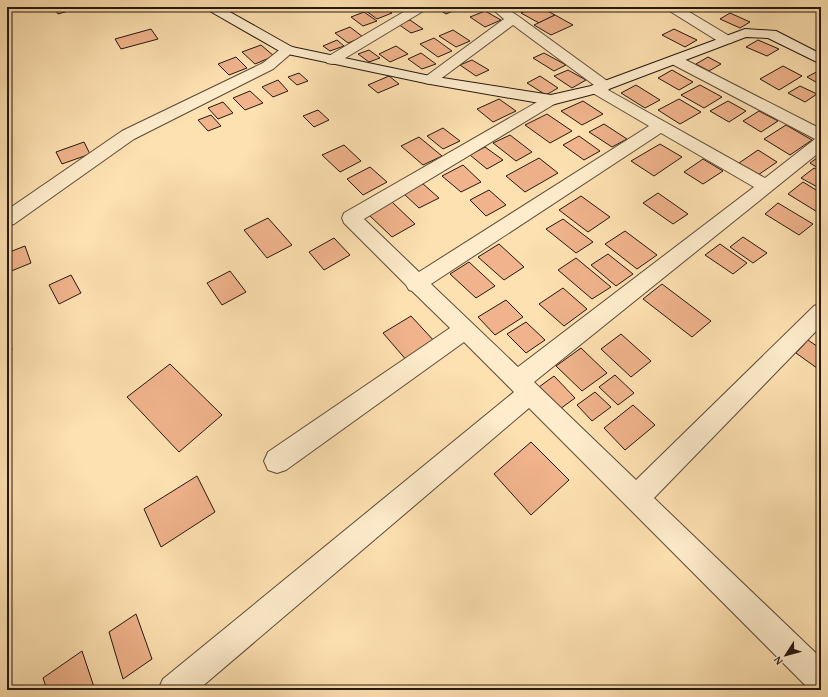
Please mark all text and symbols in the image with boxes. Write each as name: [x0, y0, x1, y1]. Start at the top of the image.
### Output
north arrow: [766, 635, 806, 675]
text: N: [769, 653, 787, 669]

